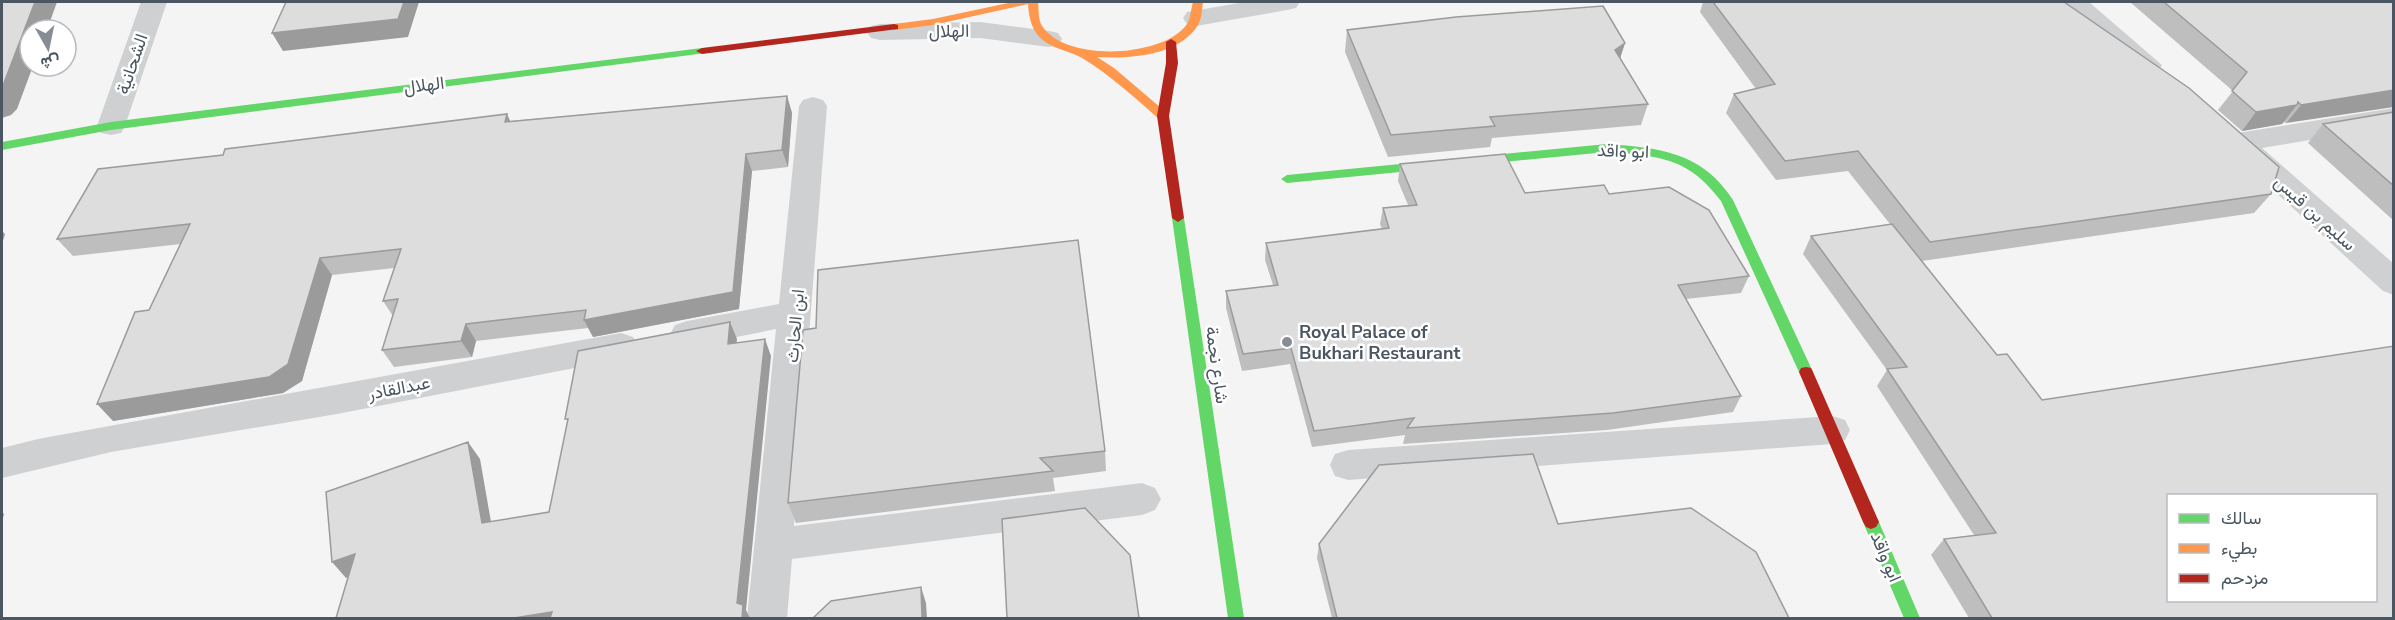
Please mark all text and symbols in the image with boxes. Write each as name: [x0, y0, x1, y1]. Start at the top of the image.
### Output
north arrow: [18, 18, 78, 78]
street label: الهلال: [928, 19, 970, 43]
street label: الشحانية: [110, 31, 154, 97]
text: ش: [39, 49, 61, 74]
street label: الهلال: [402, 71, 446, 99]
street label: ابو واقد: [1597, 138, 1649, 164]
street label: سليم بن قيس: [2269, 170, 2361, 256]
street label: ابن الحارث: [780, 288, 810, 364]
place label: Royal Palace of Bukhari Restaurant: [1299, 320, 1460, 365]
street label: شارع نجمة: [1200, 325, 1234, 405]
marker: Royal Palace of Bukhari Restaurant: [1280, 335, 1294, 349]
street label: عبدالقادر: [365, 370, 432, 406]
legend: [2167, 494, 2377, 602]
text: سالك: [2221, 506, 2261, 530]
street label: ابو واقد: [1865, 528, 1907, 586]
text: بطيء: [2221, 536, 2257, 563]
text: مزدحم: [2221, 566, 2268, 590]

